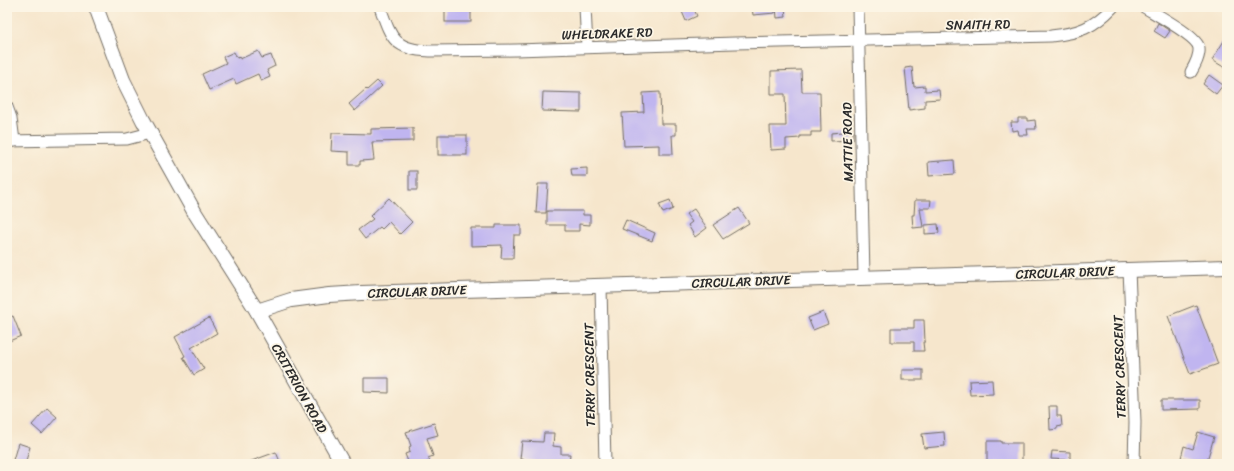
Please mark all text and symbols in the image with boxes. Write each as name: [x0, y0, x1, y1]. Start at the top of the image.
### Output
street label: SNAITH RD: [946, 12, 1011, 37]
street label: WHELDRAKE RD: [561, 20, 653, 47]
street label: MATTIE ROAD: [835, 102, 860, 182]
street label: CIRCULAR DRIVE: [1015, 259, 1116, 286]
street label: CIRCULAR DRIVE: [691, 268, 792, 295]
street label: CIRCULAR DRIVE: [367, 278, 468, 305]
street label: TERRY CRESCENT: [1106, 314, 1133, 419]
street label: TERRY CRESCENT: [577, 322, 602, 427]
street label: CRITERION ROAD: [265, 339, 334, 438]

